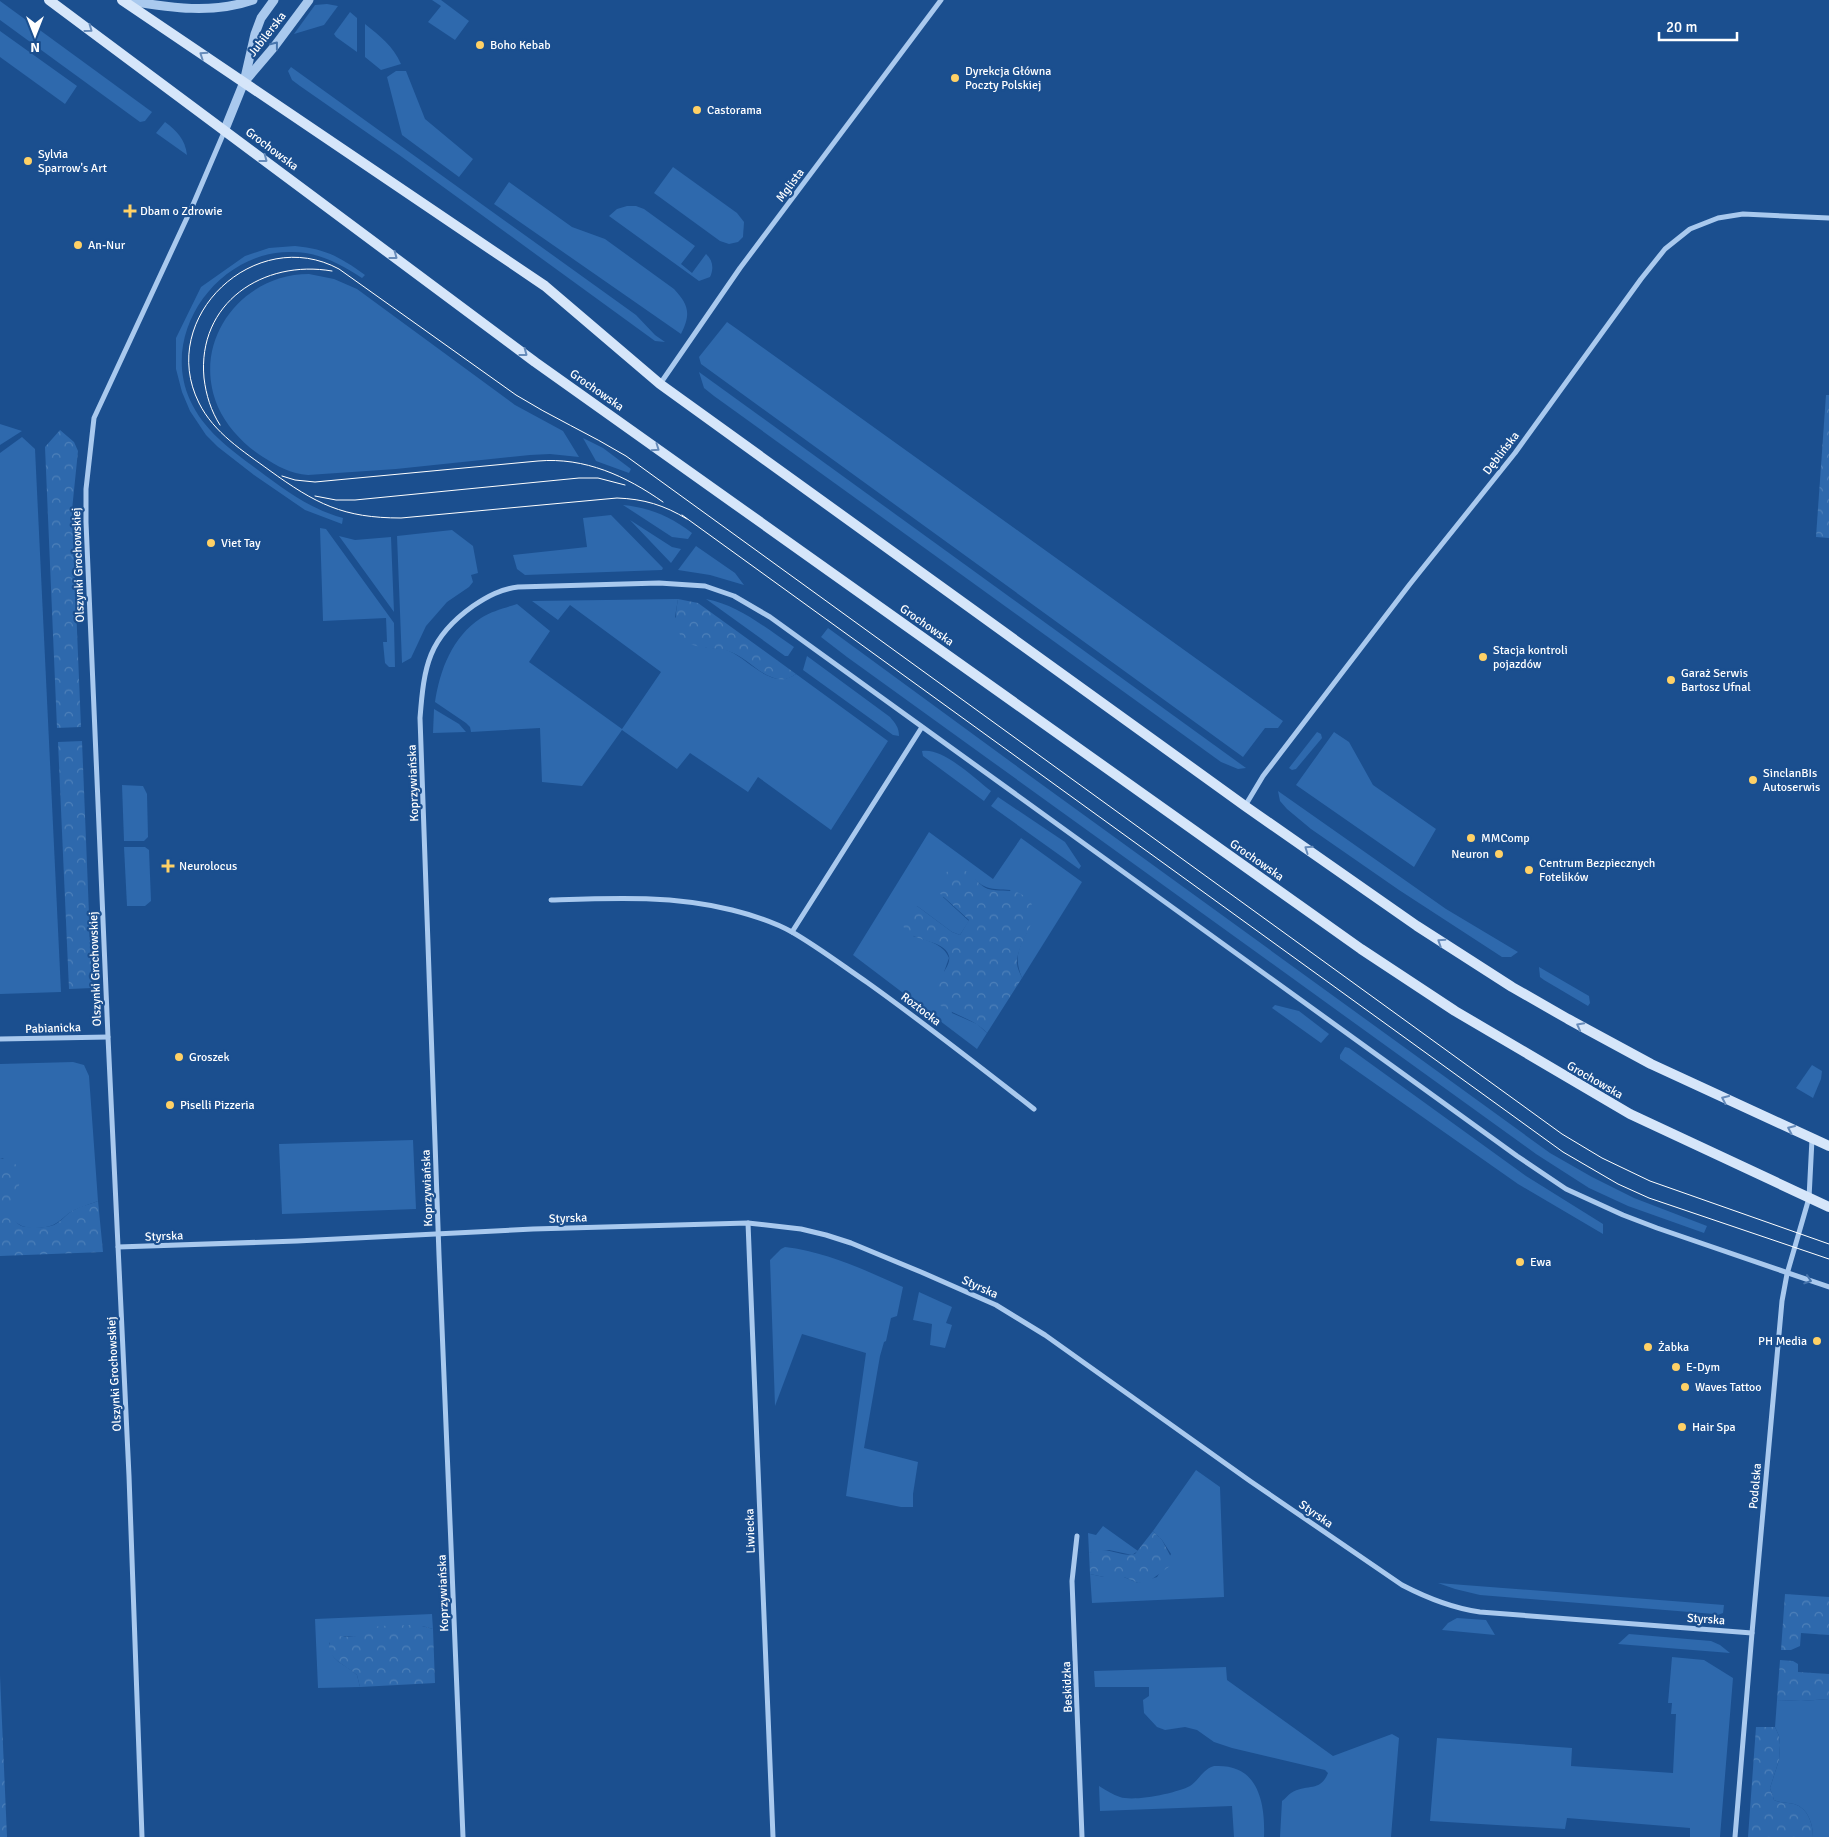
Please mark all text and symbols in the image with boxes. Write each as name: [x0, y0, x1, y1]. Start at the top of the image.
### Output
street label: Jubilerska: [245, 9, 290, 60]
north arrow: [10, 10, 60, 60]
scale bar: [1659, 10, 1736, 42]
text: 20 m: [1666, 18, 1697, 36]
one-way arrow: [83, 23, 93, 32]
place label: Boho Kebab: [490, 38, 551, 53]
text: N: [30, 39, 40, 56]
marker: Boho Kebab: [474, 39, 486, 51]
one-way arrow: [270, 42, 278, 51]
one-way arrow: [200, 52, 209, 61]
place label: Dyrekcja Główna Poczty Polskiej: [965, 64, 1051, 93]
marker: Dyrekcja Główna Poczty Polskiej: [949, 72, 961, 84]
place label: Castorama: [707, 103, 762, 118]
marker: Castorama: [691, 104, 703, 116]
street label: Grochowska: [242, 125, 301, 174]
place label: Sylvia Sparrow's Art: [38, 147, 107, 176]
one-way arrow: [258, 153, 267, 161]
marker: Sylvia Sparrow's Art: [22, 155, 34, 167]
street label: Mglista: [773, 166, 808, 205]
place label: Dbam o Zdrowie: [140, 204, 222, 219]
marker: Dbam o Zdrowie: [124, 205, 136, 217]
place label: An-Nur: [88, 238, 126, 253]
marker: An-Nur: [72, 239, 84, 251]
one-way arrow: [388, 250, 398, 259]
one-way arrow: [518, 348, 527, 356]
street label: Grochowska: [567, 366, 627, 414]
street label: Dęblińska: [1480, 429, 1523, 478]
one-way arrow: [650, 442, 660, 451]
street label: Olszynki Grochowskiej: [69, 507, 88, 623]
place label: Viet Tay: [221, 536, 261, 551]
marker: Viet Tay: [205, 537, 217, 549]
street label: Grochowska: [897, 601, 957, 649]
place label: Stacja kontroli pojazdów: [1493, 643, 1568, 672]
marker: Stacja kontroli pojazdów: [1477, 651, 1489, 663]
place label: Garaż Serwis Bartosz Ufnal: [1681, 666, 1751, 695]
marker: Garaż Serwis Bartosz Ufnal: [1665, 674, 1677, 686]
street label: Koprzywiańska: [405, 744, 422, 822]
place label: SinclanBIs Autoserwis: [1763, 766, 1820, 795]
marker: SinclanBIs Autoserwis: [1747, 774, 1759, 786]
place label: MMComp: [1481, 831, 1530, 846]
marker: MMComp: [1465, 832, 1477, 844]
street label: Grochowska: [1227, 836, 1287, 884]
one-way arrow: [1304, 846, 1313, 855]
place label: Neuron: [1451, 847, 1489, 862]
marker: Neuron: [1493, 848, 1505, 860]
place label: Centrum Bezpiecznych Fotelików: [1539, 856, 1655, 885]
marker: Neurolocus: [161, 859, 175, 873]
place label: Neurolocus: [179, 859, 237, 874]
marker: Centrum Bezpiecznych Fotelików: [1523, 864, 1535, 876]
street label: Olszynki Grochowskiej: [86, 911, 105, 1027]
one-way arrow: [1438, 938, 1447, 948]
street label: Roztocka: [898, 989, 944, 1029]
street label: Pabianicka: [25, 1020, 81, 1037]
one-way arrow: [1576, 1022, 1585, 1032]
place label: Groszek: [189, 1050, 230, 1065]
marker: Groszek: [173, 1051, 185, 1063]
street label: Grochowska: [1564, 1058, 1626, 1103]
one-way arrow: [1721, 1094, 1730, 1105]
place label: Piselli Pizzeria: [180, 1098, 255, 1113]
marker: Piselli Pizzeria: [164, 1099, 176, 1111]
one-way arrow: [1787, 1125, 1796, 1136]
street label: Koprzywiańska: [419, 1149, 436, 1227]
street label: Styrska: [549, 1210, 587, 1227]
street label: Styrska: [145, 1228, 183, 1245]
place label: Ewa: [1530, 1255, 1551, 1270]
marker: Ewa: [1514, 1256, 1526, 1268]
street label: Styrska: [959, 1273, 1000, 1302]
one-way arrow: [1803, 1275, 1812, 1285]
street label: Olszynki Grochowskiej: [104, 1316, 125, 1432]
place label: PH Media: [1758, 1334, 1807, 1349]
marker: PH Media: [1811, 1335, 1823, 1347]
place label: Żabka: [1658, 1340, 1689, 1355]
marker: Żabka: [1642, 1341, 1654, 1353]
place label: E-Dym: [1686, 1360, 1720, 1375]
marker: E-Dym: [1670, 1361, 1682, 1373]
place label: Waves Tattoo: [1695, 1380, 1762, 1395]
marker: Waves Tattoo: [1679, 1381, 1691, 1393]
place label: Hair Spa: [1692, 1420, 1736, 1435]
marker: Hair Spa: [1676, 1421, 1688, 1433]
street label: Podolska: [1746, 1462, 1765, 1510]
street label: Styrska: [1296, 1497, 1336, 1532]
street label: Liwiecka: [742, 1508, 759, 1554]
street label: Koprzywiańska: [435, 1554, 452, 1632]
street label: Styrska: [1686, 1611, 1726, 1628]
street label: Beskidzka: [1059, 1661, 1076, 1713]

